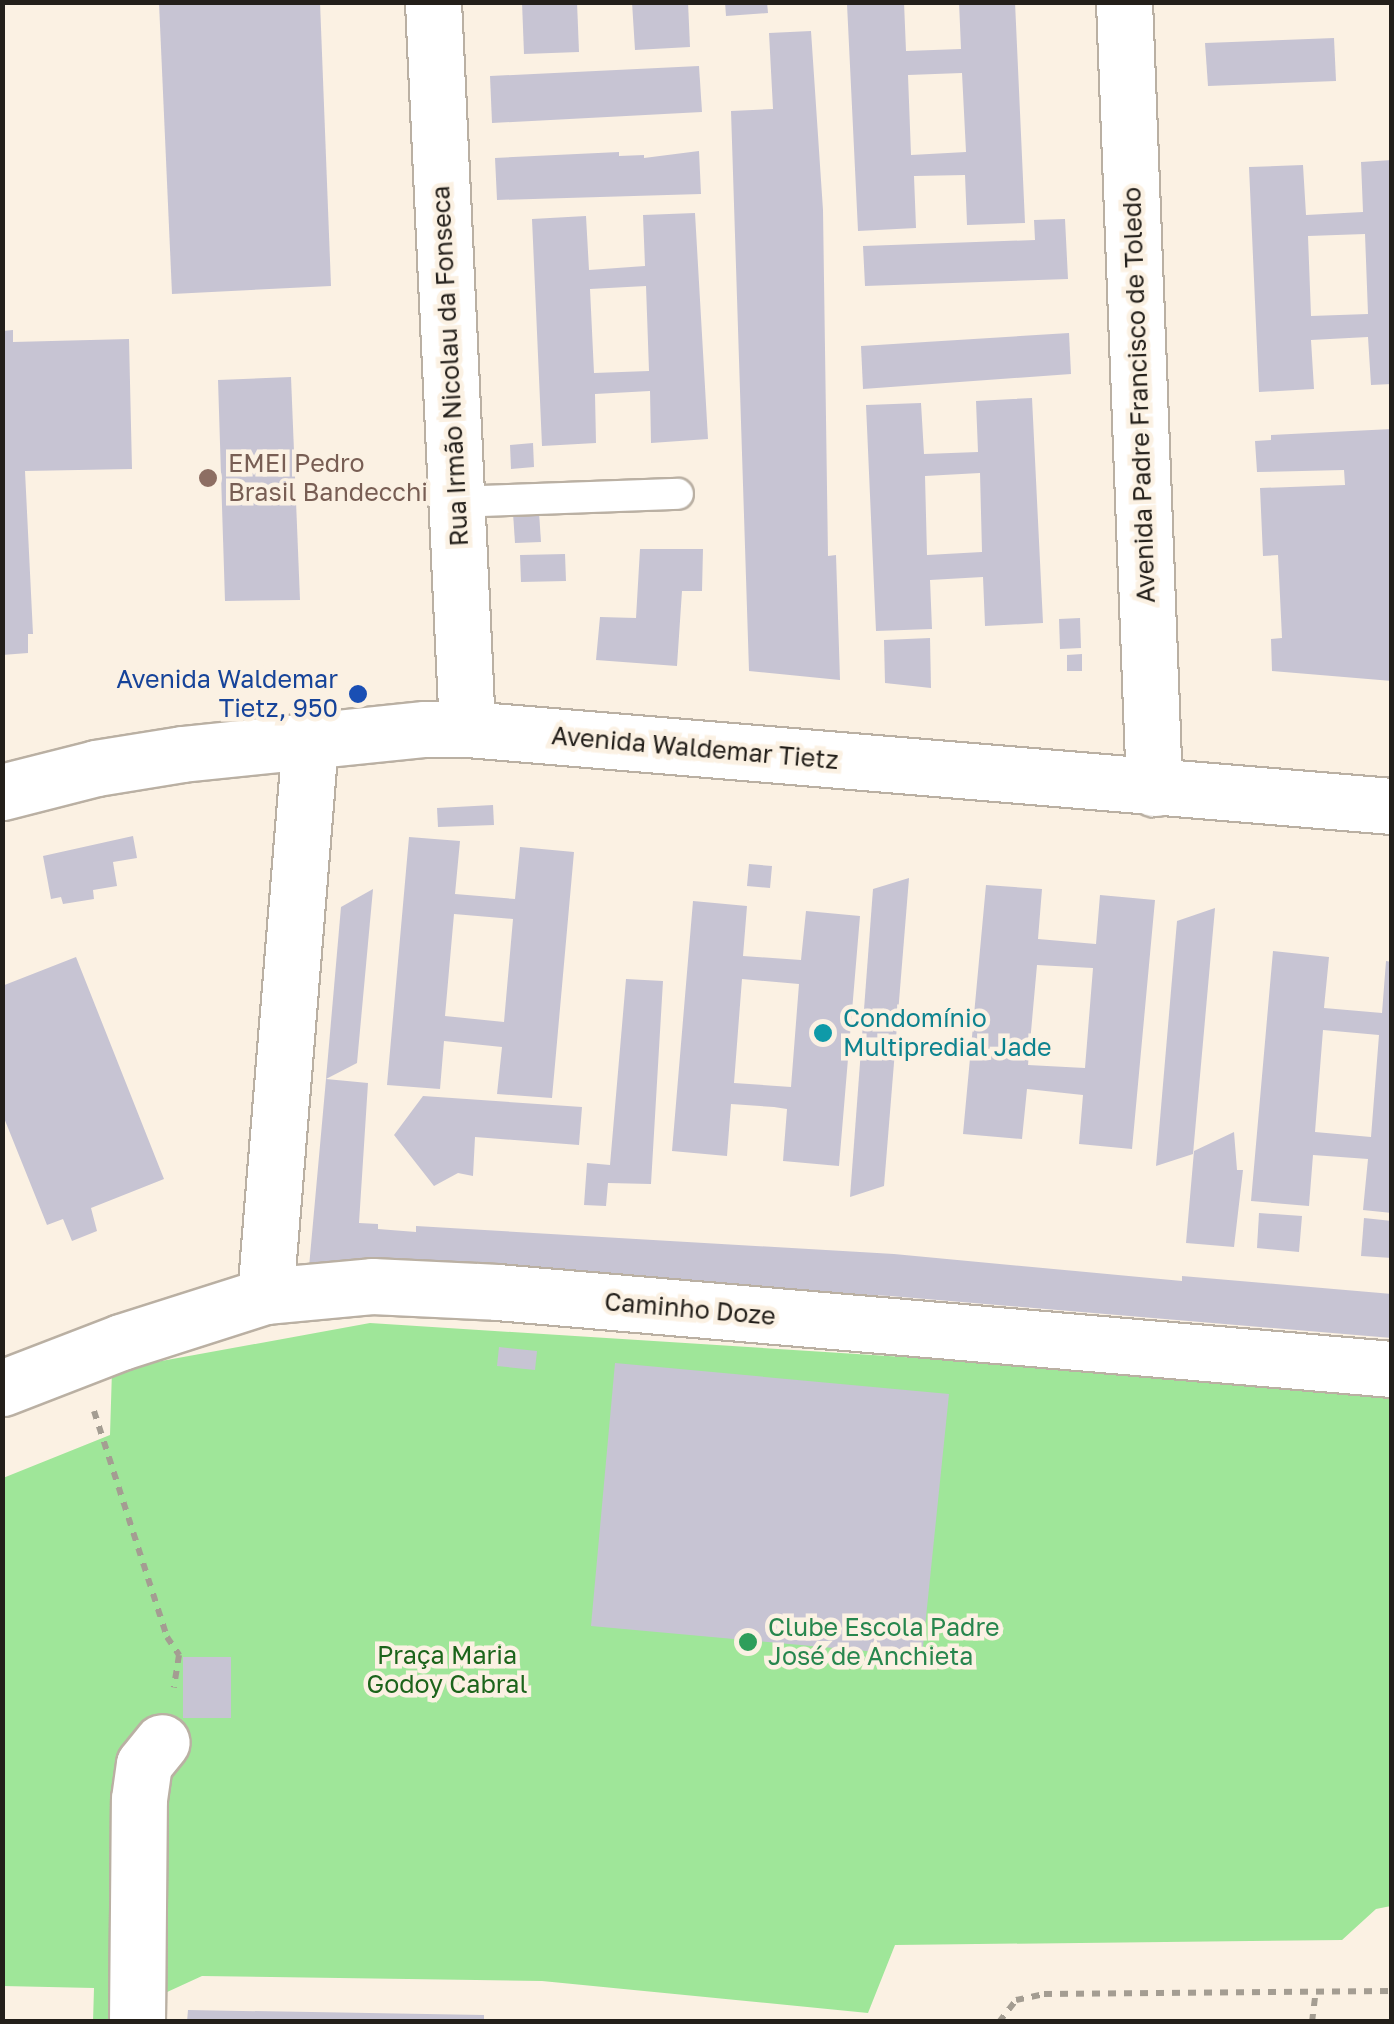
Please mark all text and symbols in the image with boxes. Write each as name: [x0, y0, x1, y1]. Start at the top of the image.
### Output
street label: Rua Irmão Nicolau da Fonseca: [426, 185, 474, 547]
street label: Avenida Padre Francisco de Toledo: [1117, 186, 1161, 604]
place label: EMEI Pedro Brasil Bandecchi: [228, 449, 428, 508]
marker: EMEI Pedro Brasil Bandecchi: [197, 467, 219, 489]
place label: Avenida Waldemar Tietz, 950: [116, 665, 338, 724]
marker: Avenida Waldemar Tietz, 950: [347, 683, 369, 705]
street label: Avenida Waldemar Tietz: [550, 721, 840, 775]
place label: Condomínio Multipredial Jade: [843, 1004, 1052, 1063]
marker: Condomínio Multipredial Jade: [812, 1022, 834, 1044]
street label: Caminho Doze: [603, 1287, 777, 1331]
place label: Clube Escola Padre José de Anchieta: [768, 1613, 999, 1672]
marker: Clube Escola Padre José de Anchieta: [737, 1631, 759, 1653]
park label: Praça Maria Godoy Cabral: [367, 1641, 527, 1700]

